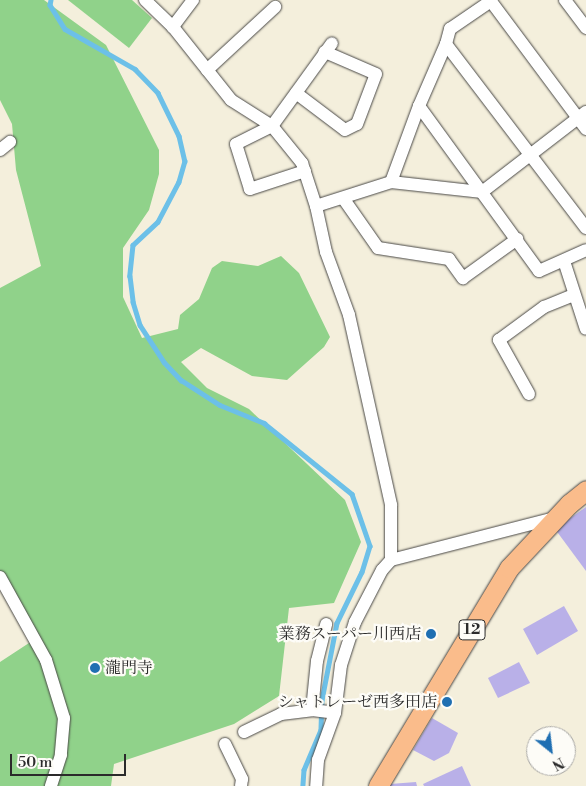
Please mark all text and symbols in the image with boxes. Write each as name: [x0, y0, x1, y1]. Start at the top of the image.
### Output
road number: 12: [458, 618, 486, 642]
place label: 業務スーパー川西店: [278, 624, 421, 644]
marker: 業務スーパー川西店: [425, 628, 437, 640]
place label: 瀧門寺: [105, 658, 153, 678]
marker: 瀧門寺: [89, 662, 101, 674]
place label: シャトレーゼ西多田店: [277, 692, 437, 712]
marker: シャトレーゼ西多田店: [441, 696, 453, 708]
north arrow: [526, 726, 576, 776]
scale bar: [12, 744, 129, 776]
text: 50 m: [18, 753, 52, 772]
text: N: [549, 753, 567, 774]

